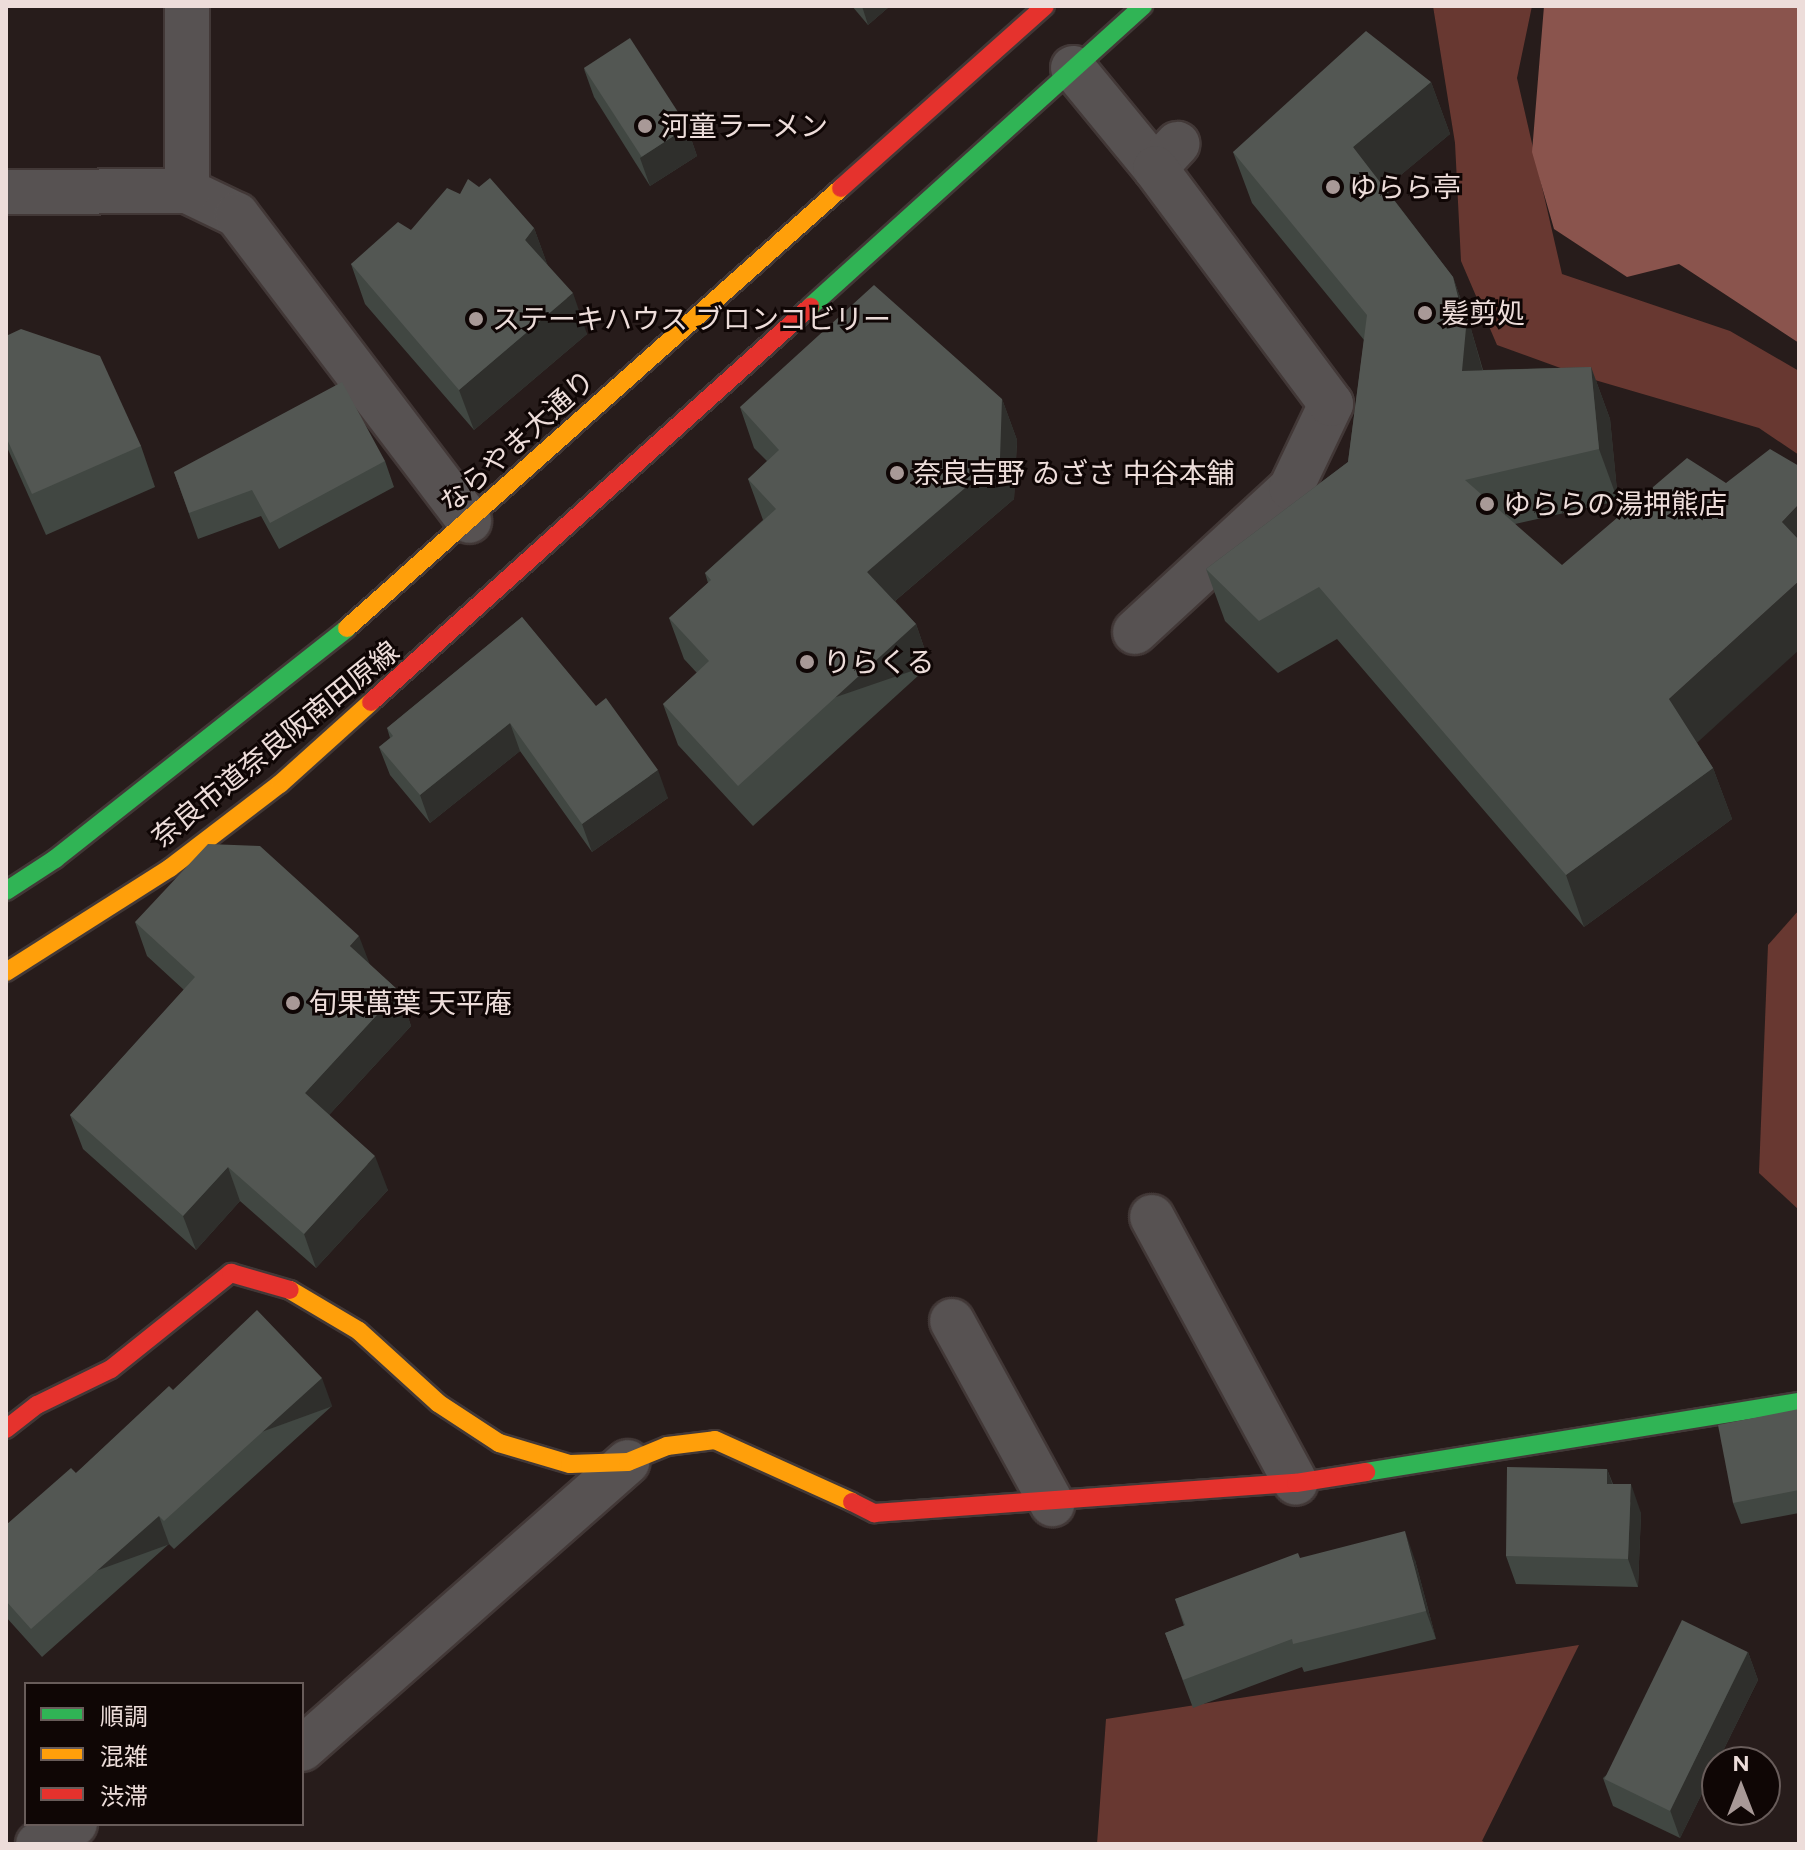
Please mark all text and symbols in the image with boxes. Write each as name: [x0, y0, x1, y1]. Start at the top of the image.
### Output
place label: 河童ラーメン: [661, 109, 829, 143]
marker: 河童ラーメン: [636, 117, 654, 135]
place label: ゆらら亭: [1349, 170, 1461, 204]
marker: ゆらら亭: [1324, 178, 1342, 196]
place label: 髪剪処: [1441, 296, 1525, 330]
place label: ステーキハウス ブロンコビリー: [492, 302, 891, 336]
marker: 髪剪処: [1416, 304, 1434, 322]
marker: ステーキハウス ブロンコビリー: [467, 310, 485, 328]
street label: ならやま大通り: [433, 363, 601, 519]
place label: 奈良吉野 ゐざさ 中谷本舗: [913, 456, 1235, 490]
marker: 奈良吉野 ゐざさ 中谷本舗: [888, 464, 906, 482]
place label: ゆららの湯押熊店: [1503, 487, 1727, 521]
marker: ゆららの湯押熊店: [1478, 495, 1496, 513]
street label: 奈良市道奈良阪南田原線: [145, 634, 405, 854]
place label: りらくる: [823, 645, 935, 679]
marker: りらくる: [798, 653, 816, 671]
place label: 旬果萬葉 天平庵: [309, 986, 512, 1020]
marker: 旬果萬葉 天平庵: [284, 994, 302, 1012]
legend: [24, 1682, 304, 1826]
text: 順調: [100, 1702, 148, 1731]
text: 混雑: [100, 1742, 148, 1771]
north arrow: [1701, 1746, 1781, 1826]
text: N: [1732, 1750, 1750, 1777]
text: 渋滞: [100, 1782, 148, 1811]

